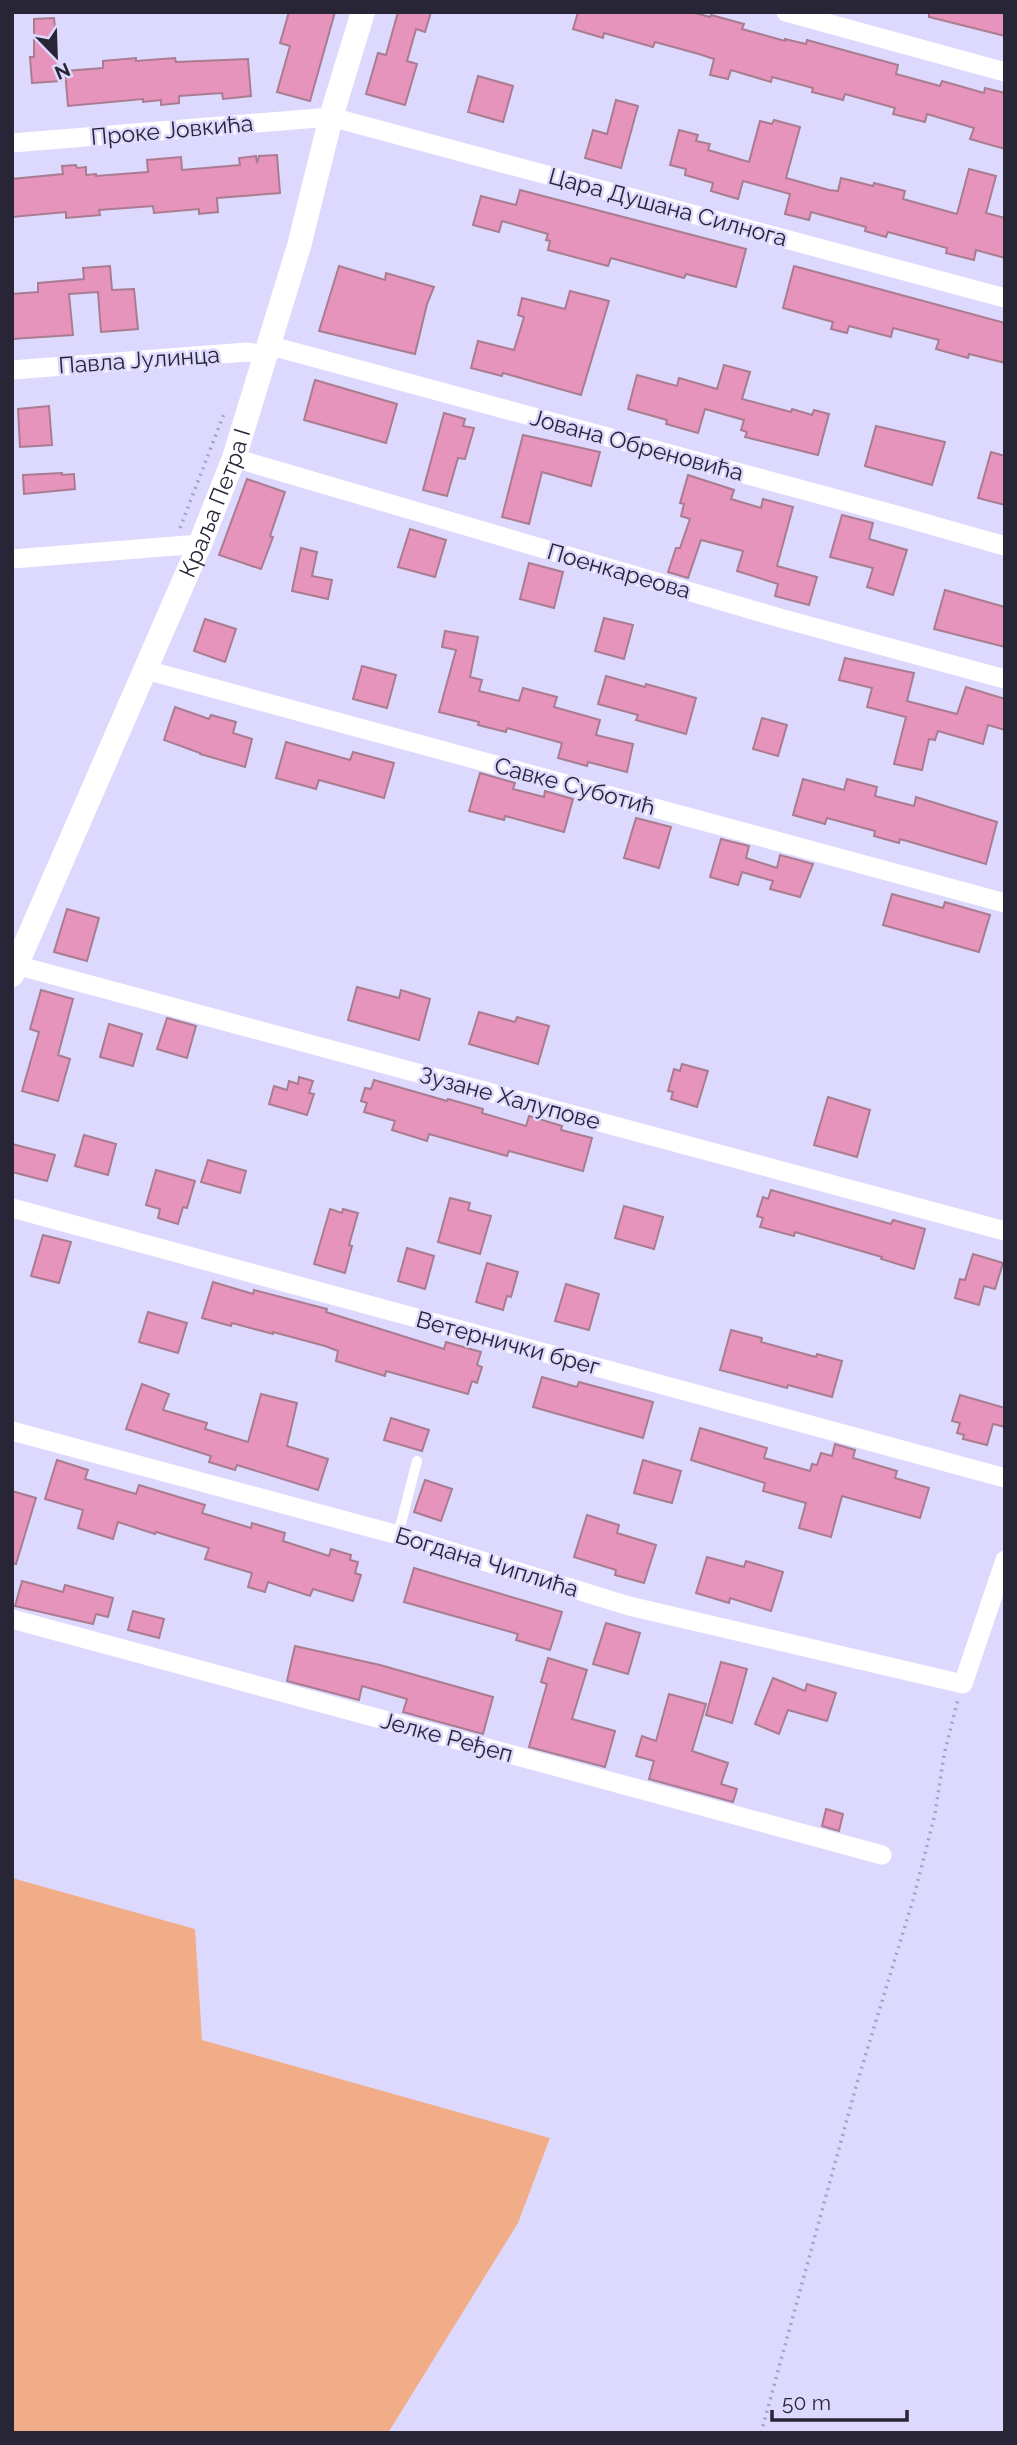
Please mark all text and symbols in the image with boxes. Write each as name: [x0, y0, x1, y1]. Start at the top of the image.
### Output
north arrow: [21, 21, 91, 91]
text: N: [52, 59, 74, 85]
street label: Проке Јовкића: [90, 109, 254, 150]
street label: Цара Душана Силнога: [546, 162, 790, 251]
street label: Павла Јулинца: [57, 340, 221, 379]
street label: Јована Обреновића: [528, 403, 746, 486]
street label: Краља Петра I: [173, 425, 255, 581]
street label: Поенкареова: [544, 537, 694, 604]
street label: Савке Суботић: [492, 751, 658, 820]
street label: Зузане Халупове: [417, 1060, 603, 1135]
street label: Ветернички брег: [413, 1305, 603, 1380]
street label: Богдана Чиплића: [392, 1521, 582, 1602]
street label: Јелке Ређеп: [378, 1706, 516, 1767]
scale bar: [772, 2378, 907, 2422]
text: 50 m: [782, 2390, 831, 2415]

